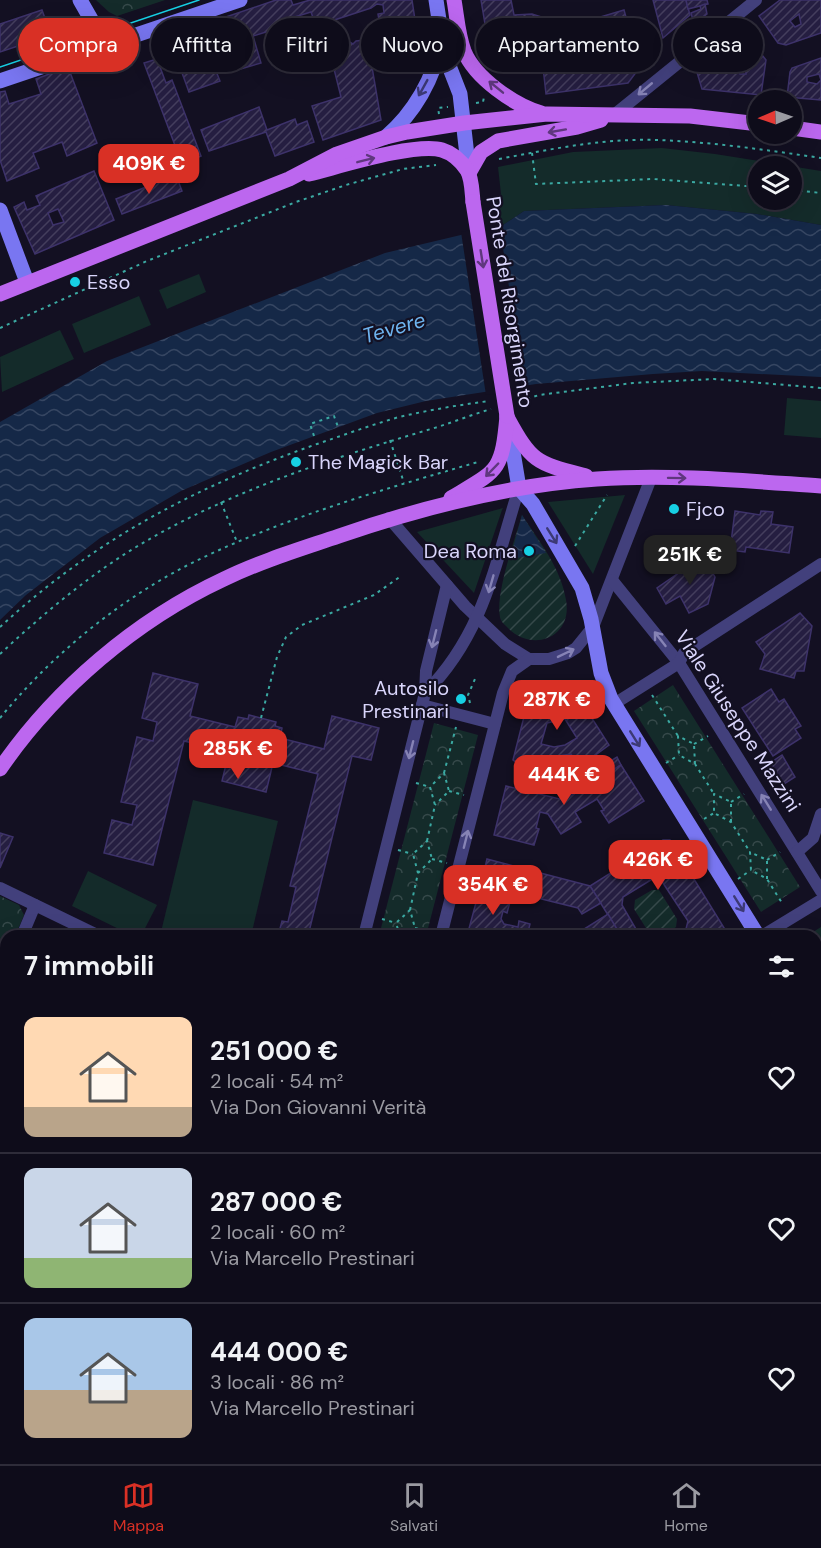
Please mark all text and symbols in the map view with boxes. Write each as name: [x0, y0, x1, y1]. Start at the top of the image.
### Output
chip: Compra: [18, 18, 139, 72]
chip: Affitta: [151, 18, 253, 72]
chip: Filtri: [265, 18, 349, 72]
chip: Nuovo: [361, 18, 464, 72]
chip: Appartamento: [476, 18, 661, 72]
chip: Casa: [673, 18, 763, 72]
one-way arrow: [417, 79, 429, 96]
one-way arrow: [488, 81, 504, 94]
one-way arrow: [637, 83, 653, 96]
north arrow: [748, 90, 802, 144]
map controls: [748, 90, 802, 210]
one-way arrow: [548, 125, 568, 136]
pin: 409K €: [100, 144, 198, 195]
text: 409K €: [112, 150, 186, 176]
one-way arrow: [356, 154, 375, 166]
button: layers: [748, 156, 802, 210]
street label: Ponte del Risorgimento: [480, 194, 540, 410]
one-way arrow: [477, 249, 488, 269]
place label: Esso: [87, 269, 130, 295]
marker: Esso: [68, 275, 82, 289]
water label: Tevere: [359, 306, 429, 350]
place label: The Magick Bar: [308, 449, 448, 475]
marker: The Magick Bar: [289, 455, 303, 469]
one-way arrow: [485, 463, 499, 478]
one-way arrow: [667, 473, 687, 484]
place label: Fjco: [686, 496, 725, 522]
marker: Fjco: [667, 502, 681, 516]
one-way arrow: [547, 527, 559, 544]
pin: 251K €: [641, 535, 739, 586]
place label: Dea Roma: [424, 538, 517, 564]
text: 251K €: [658, 541, 722, 567]
marker: Dea Roma: [522, 544, 536, 558]
one-way arrow: [484, 574, 496, 593]
street label: Viale Giuseppe Mazzini: [669, 625, 807, 817]
one-way arrow: [428, 629, 439, 648]
one-way arrow: [653, 631, 666, 647]
one-way arrow: [556, 647, 574, 659]
place label: Autosilo Prestinari: [362, 675, 449, 724]
pin: 287K €: [508, 680, 606, 731]
text: 287K €: [523, 686, 591, 712]
marker: Autosilo Prestinari: [454, 692, 468, 706]
pin: 285K €: [189, 729, 287, 780]
one-way arrow: [630, 730, 642, 747]
text: 285K €: [203, 735, 273, 761]
one-way arrow: [404, 740, 416, 759]
pin: 444K €: [515, 755, 613, 806]
text: 444K €: [528, 761, 600, 787]
one-way arrow: [760, 794, 772, 811]
one-way arrow: [461, 830, 473, 849]
pin: 426K €: [609, 840, 707, 891]
text: 426K €: [623, 846, 693, 872]
pin: 354K €: [444, 865, 542, 916]
text: 354K €: [457, 871, 529, 897]
one-way arrow: [733, 895, 745, 912]
text: 7 immobili: [24, 949, 154, 983]
icon: filters: [765, 950, 798, 983]
text: 251 000 €: [210, 1034, 338, 1068]
icon: home: [72, 1041, 144, 1113]
icon: heart: [765, 1061, 798, 1094]
text: 2 locali · 54 m²: [210, 1068, 343, 1094]
text: Via Don Giovanni Verità: [210, 1094, 426, 1120]
text: 287 000 €: [210, 1185, 343, 1219]
icon: home: [72, 1192, 144, 1264]
icon: heart: [765, 1212, 798, 1245]
text: 2 locali · 60 m²: [210, 1219, 345, 1245]
text: Via Marcello Prestinari: [210, 1245, 415, 1271]
text: 444 000 €: [210, 1335, 348, 1369]
icon: home: [72, 1342, 144, 1414]
icon: heart: [765, 1362, 798, 1395]
text: 3 locali · 86 m²: [210, 1369, 344, 1395]
text: Via Marcello Prestinari: [210, 1395, 415, 1421]
tab: Mappa: [113, 1479, 164, 1536]
tab: Salvati: [390, 1479, 438, 1536]
tab: Home: [664, 1479, 708, 1536]

